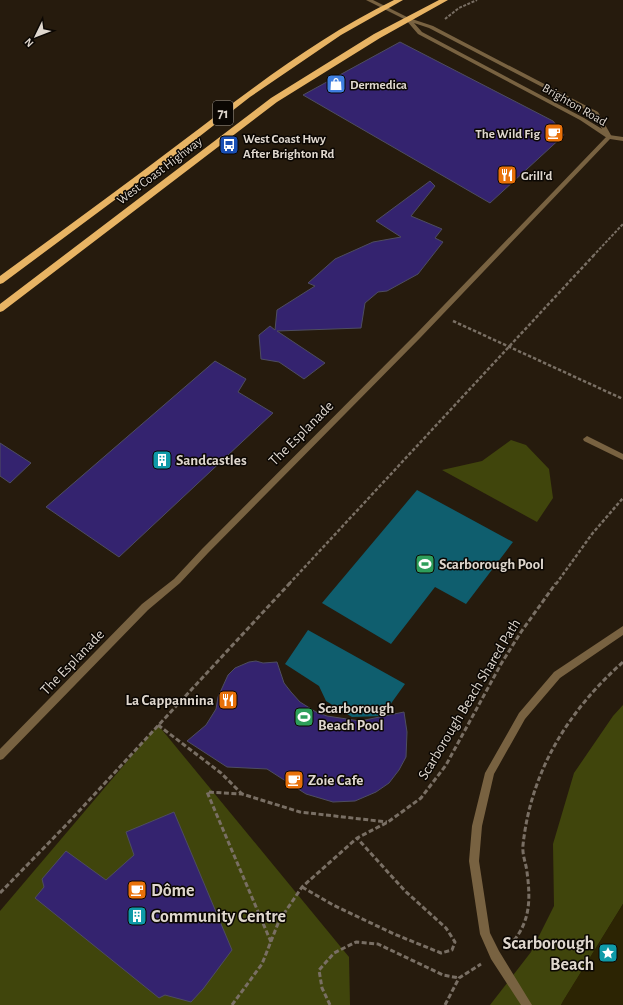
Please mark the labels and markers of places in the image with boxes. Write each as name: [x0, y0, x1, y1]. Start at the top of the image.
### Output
shop icon: Dermedica: [325, 73, 347, 95]
place label: Dermedica: [350, 79, 407, 92]
cafe icon: The Wild Fig: [543, 122, 565, 144]
place label: The Wild Fig: [475, 128, 540, 141]
place label: West Coast Hwy After Brighton Rd: [243, 133, 335, 161]
bus stop icon: West Coast Hwy After Brighton Rd: [218, 134, 240, 156]
restaurant icon: Grill'd: [496, 164, 518, 186]
place label: Grill'd: [521, 170, 553, 183]
building icon: Sandcastles: [151, 449, 173, 471]
place label: Sandcastles: [176, 453, 247, 468]
sports icon: Scarborough Pool: [414, 553, 436, 575]
place label: Scarborough Pool: [439, 557, 544, 572]
restaurant icon: La Cappannina: [217, 689, 239, 711]
place label: La Cappannina: [126, 693, 214, 708]
place label: Scarborough Beach Pool: [318, 701, 394, 733]
sports icon: Scarborough Beach Pool: [293, 706, 315, 728]
cafe icon: Zoie Cafe: [283, 769, 305, 791]
place label: Zoie Cafe: [308, 773, 363, 788]
cafe icon: Dôme: [126, 879, 148, 901]
place label: Dôme: [151, 882, 195, 900]
building icon: Community Centre: [126, 905, 148, 927]
place label: Community Centre: [151, 908, 286, 926]
place label: Scarborough Beach: [503, 935, 594, 974]
place icon: Scarborough Beach: [597, 942, 619, 964]

